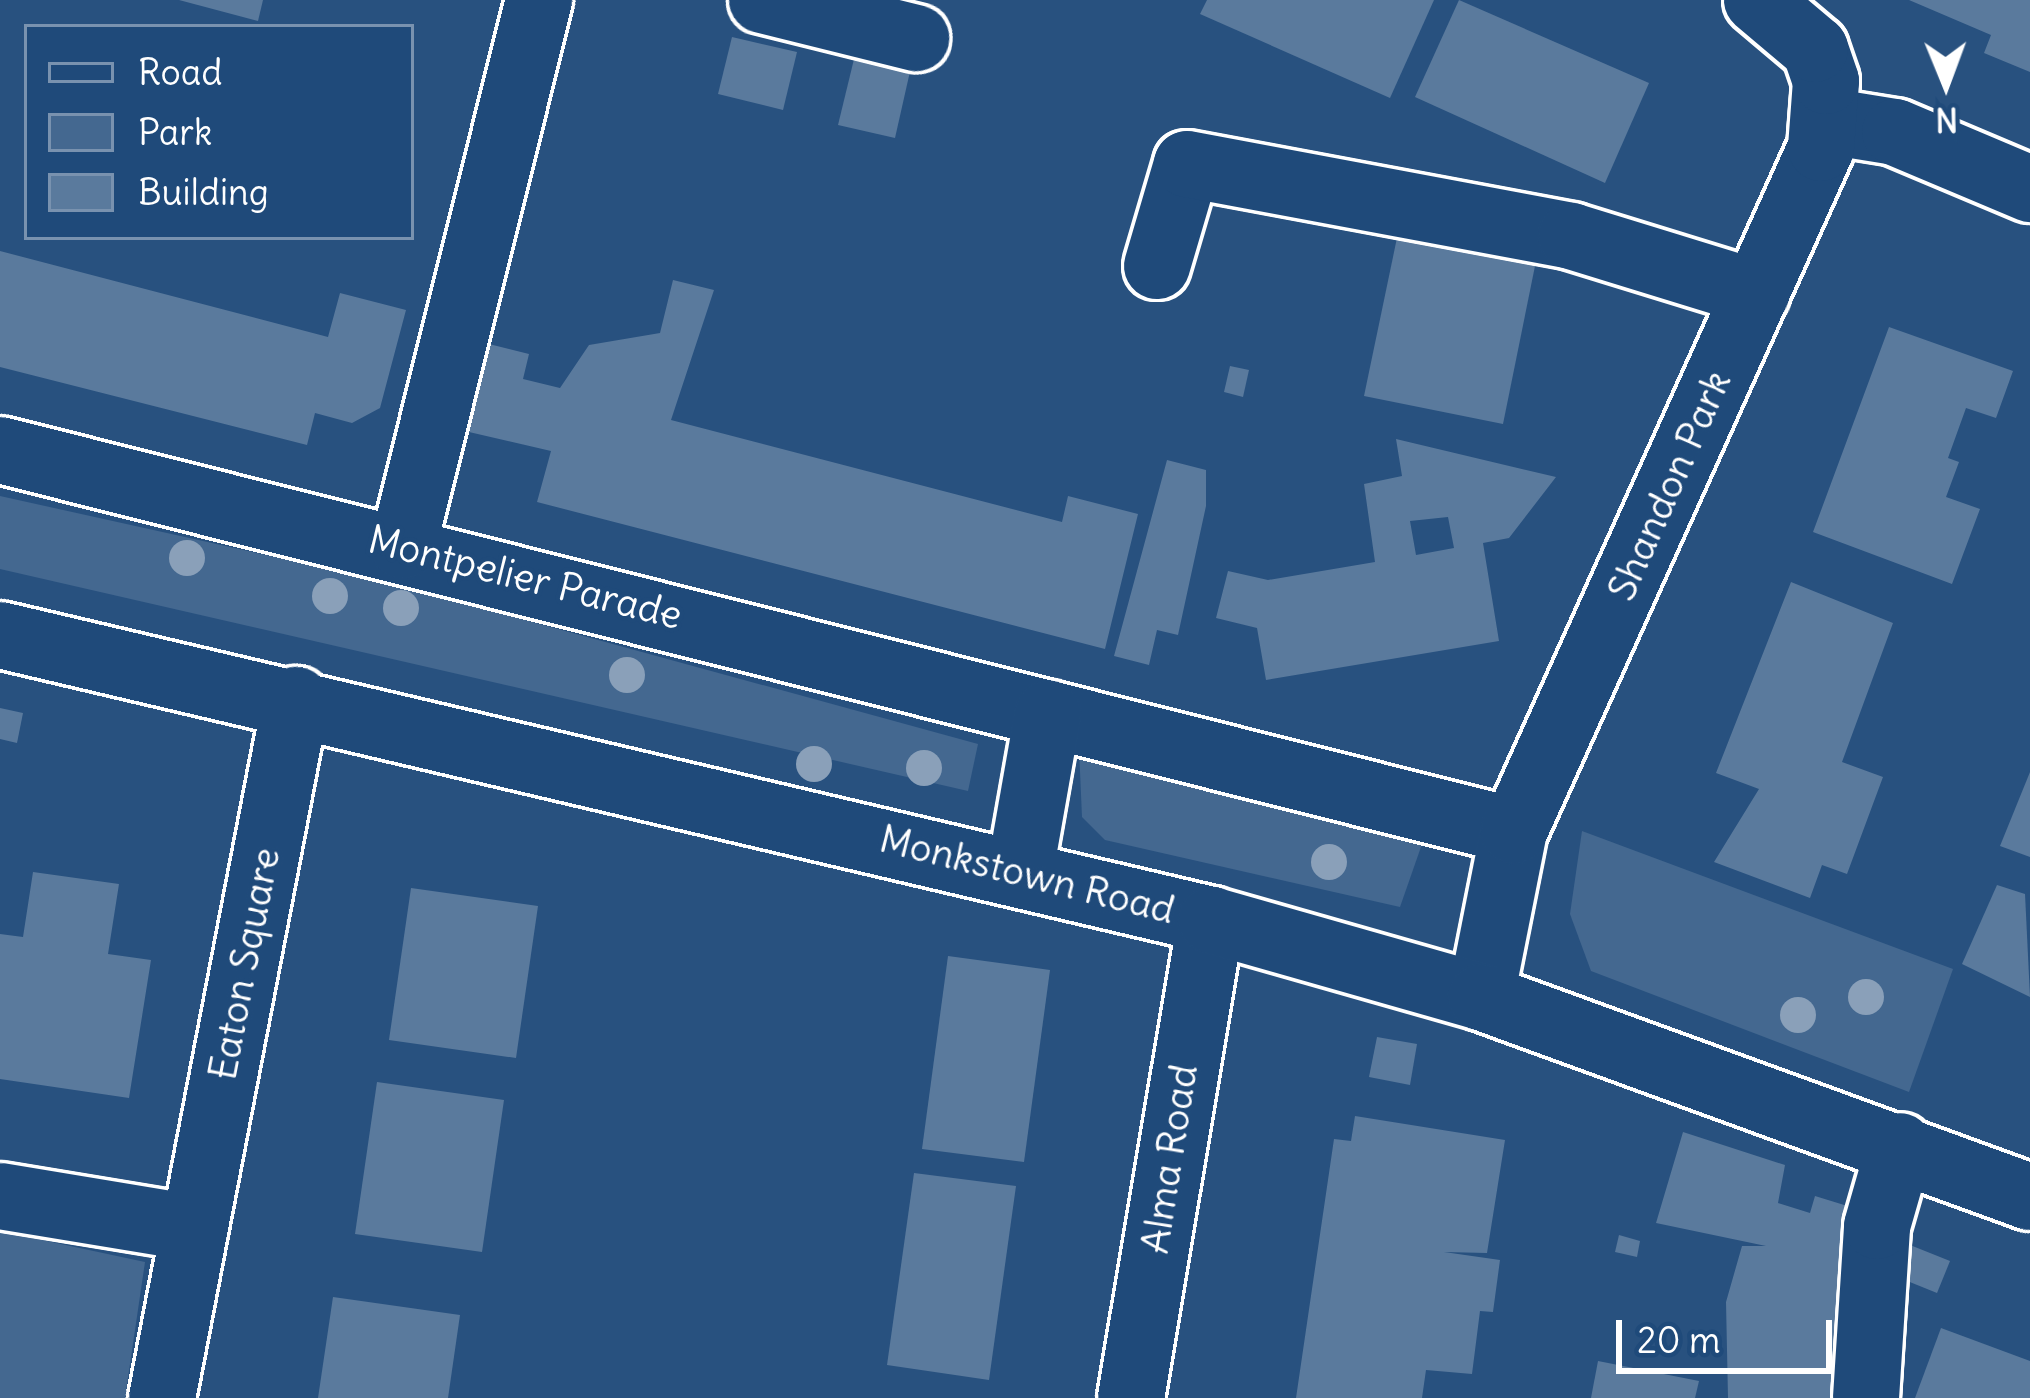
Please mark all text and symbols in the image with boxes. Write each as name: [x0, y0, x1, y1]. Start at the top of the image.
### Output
legend: [24, 24, 414, 240]
north arrow: [1886, 24, 2006, 144]
text: Road: [138, 50, 222, 95]
text: N: [1935, 99, 1958, 141]
text: Park: [138, 110, 212, 155]
text: Building: [138, 170, 269, 215]
street label: Shandon Park: [1599, 364, 1741, 608]
street label: Montpelier Parade: [363, 516, 687, 640]
street label: Monkstown Road: [875, 816, 1179, 934]
street label: Eaton Square: [200, 844, 290, 1084]
street label: Alma Road: [1132, 1061, 1208, 1257]
scale bar: [1622, 1296, 1838, 1370]
text: 20 m: [1637, 1318, 1721, 1363]

